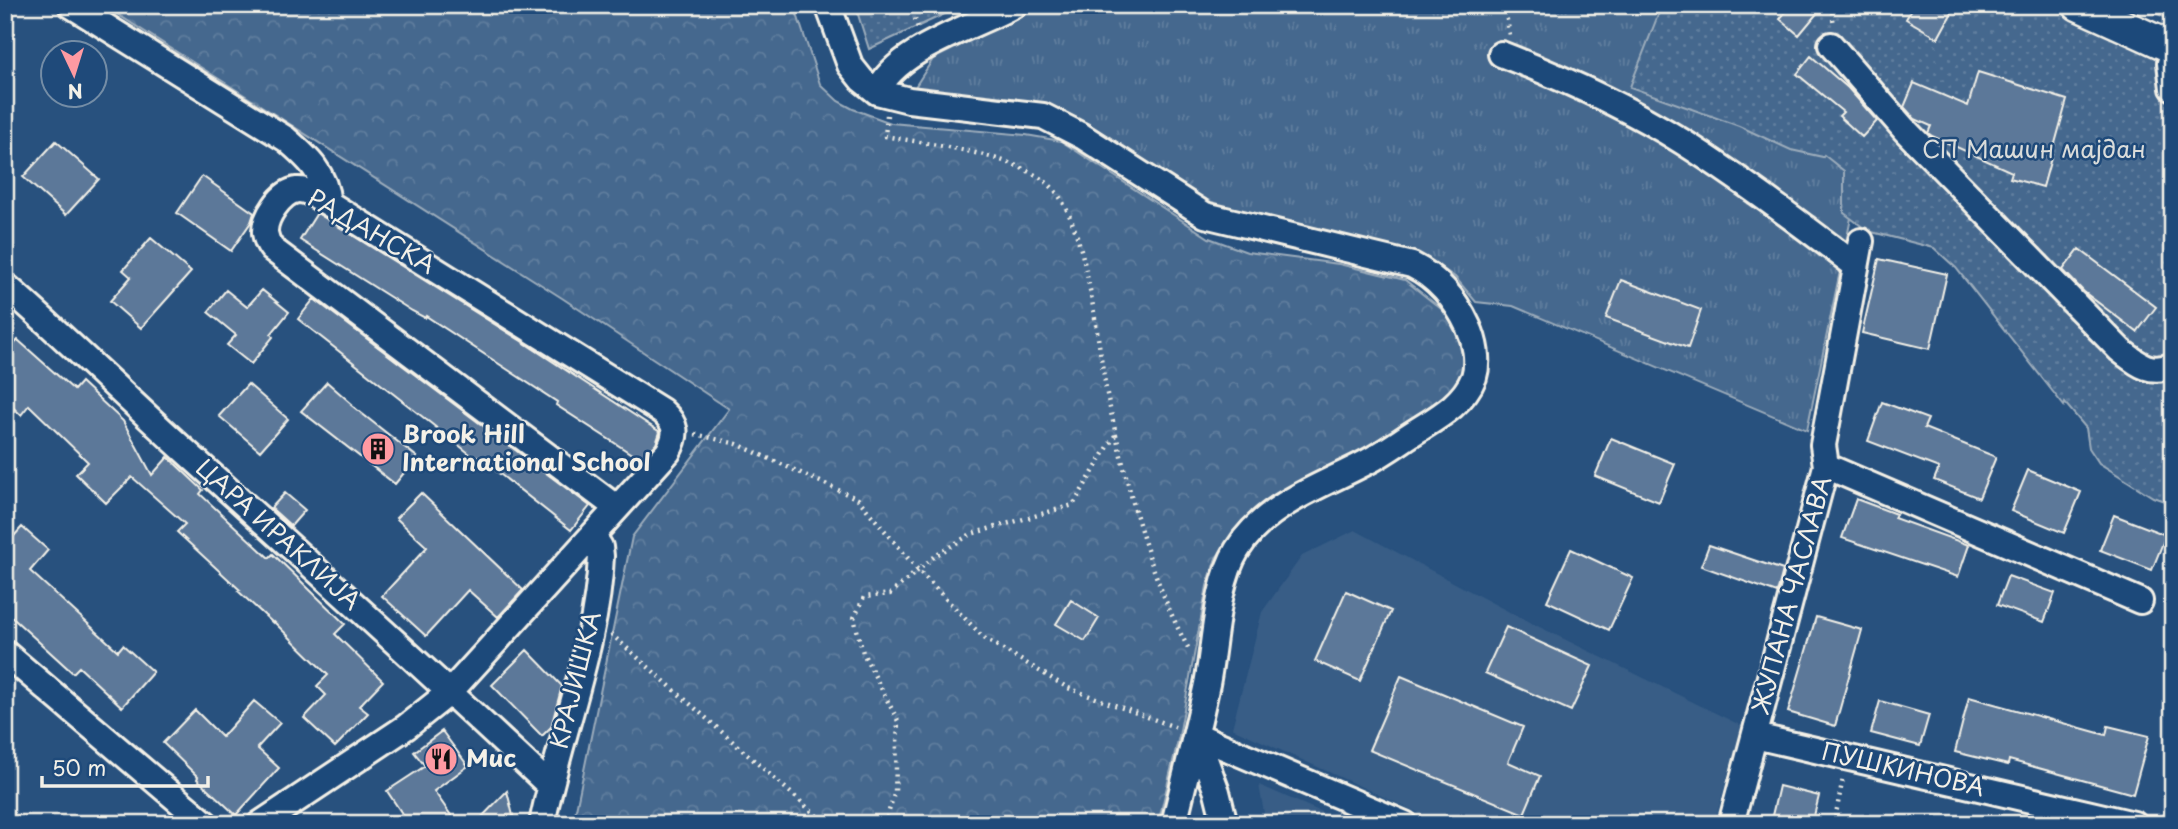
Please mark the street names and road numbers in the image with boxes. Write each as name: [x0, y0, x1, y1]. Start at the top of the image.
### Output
street label: РАДАНСКА: [301, 179, 443, 282]
street label: ЦАРА ИРАКЛИЈА: [189, 449, 370, 618]
street label: ЖУПАНА ЧАСЛАВА: [1741, 472, 1839, 717]
street label: КРАЈИШКА: [540, 607, 609, 752]
street label: ПУШКИНОВА: [1818, 732, 1989, 804]

